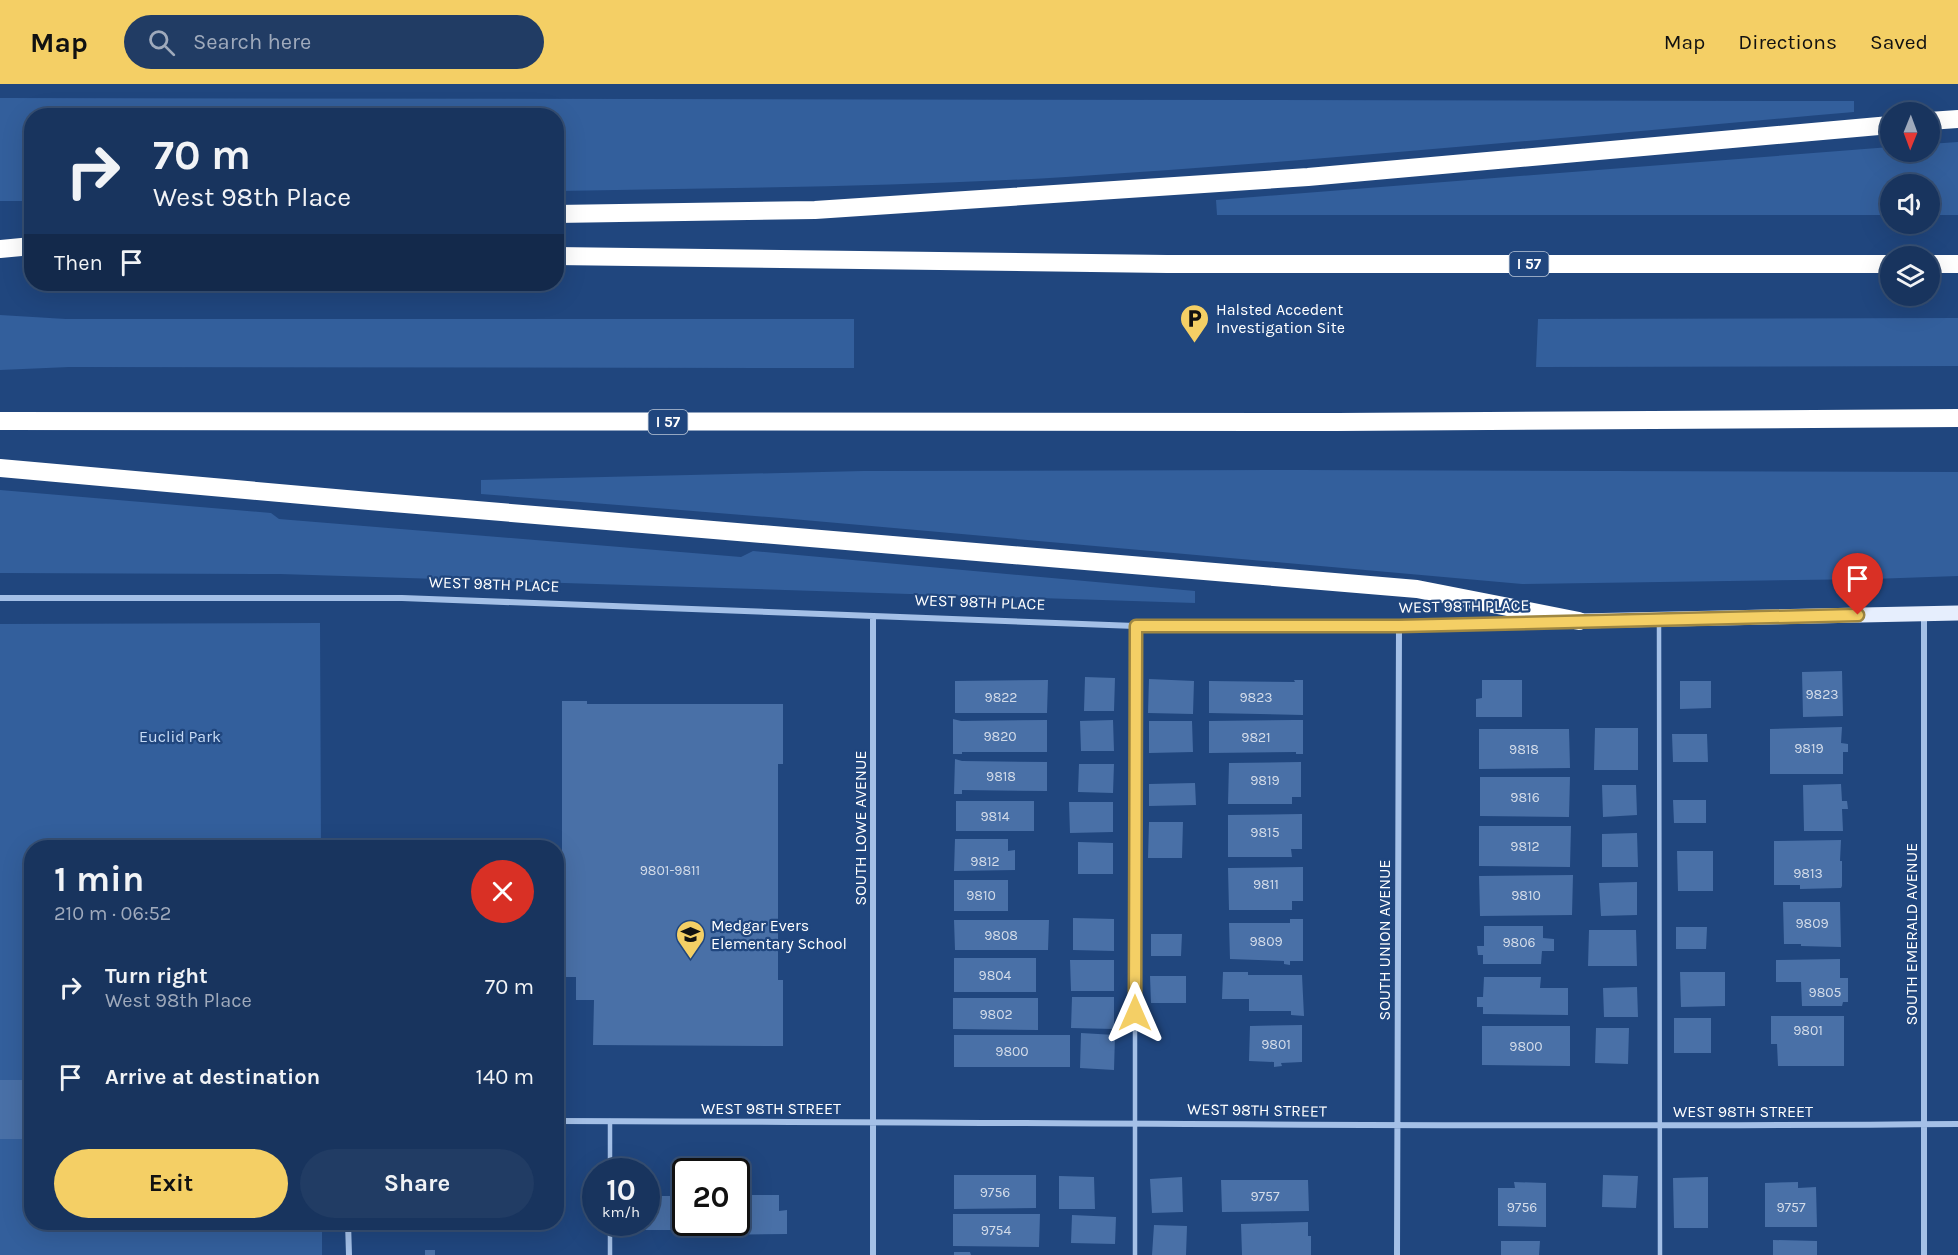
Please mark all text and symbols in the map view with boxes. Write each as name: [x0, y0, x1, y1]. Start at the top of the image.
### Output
search box: [124, 15, 544, 69]
text: Map: [30, 26, 88, 59]
icon: search: [145, 26, 178, 59]
text: Search here: [193, 29, 311, 55]
text: Map: [1664, 30, 1705, 54]
text: Directions: [1738, 30, 1837, 54]
text: Saved: [1870, 30, 1928, 54]
north arrow: [1880, 102, 1940, 162]
map controls: [1880, 102, 1940, 306]
text: 70 m: [153, 130, 251, 180]
icon: right: [54, 132, 132, 210]
button: sound: [1880, 174, 1940, 234]
text: West 98th Place: [153, 181, 351, 213]
icon: arrive: [115, 246, 148, 279]
button: layers: [1880, 246, 1940, 306]
text: Then: [54, 250, 103, 276]
road number: I 57: [1510, 252, 1549, 276]
place label: Halsted Accedent Investigation Site: [1216, 300, 1345, 337]
parking icon: Halsted Accedent Investigation Site: [1179, 302, 1211, 344]
road number: I 57: [648, 410, 688, 434]
pin: [1832, 553, 1883, 615]
icon: arrive: [1841, 562, 1874, 595]
street label: WEST 98TH PLACE: [428, 572, 560, 596]
street label: WEST 98TH PLACE: [914, 590, 1046, 614]
street label: WEST 98TH PLACE: [1398, 595, 1530, 617]
house number: 9823: [1805, 686, 1839, 703]
house number: 9822: [985, 689, 1017, 706]
house number: 9823: [1239, 689, 1273, 706]
park label: Euclid Park: [139, 727, 221, 746]
house number: 9820: [983, 728, 1017, 745]
house number: 9821: [1241, 729, 1271, 746]
house number: 9819: [1794, 740, 1824, 757]
house number: 9818: [1509, 741, 1539, 758]
street label: SOUTH LOWE AVENUE: [851, 751, 870, 905]
house number: 9818: [986, 768, 1016, 785]
house number: 9819: [1250, 772, 1280, 789]
house number: 9816: [1510, 789, 1540, 806]
house number: 9814: [980, 808, 1010, 825]
house number: 9815: [1250, 824, 1280, 841]
house number: 9812: [1510, 838, 1540, 855]
street label: SOUTH EMERALD AVENUE: [1902, 843, 1921, 1025]
house number: 9812: [970, 853, 1000, 870]
text: 1 min: [54, 858, 144, 900]
street label: SOUTH UNION AVENUE: [1375, 859, 1394, 1021]
button: close: [471, 860, 534, 923]
house number: 9801-9811: [640, 862, 700, 879]
house number: 9813: [1793, 865, 1823, 882]
house number: 9811: [1253, 876, 1279, 893]
house number: 9810: [966, 887, 996, 904]
house number: 9810: [1511, 887, 1541, 904]
text: 210 m · 06:52: [54, 902, 171, 925]
house number: 9809: [1795, 915, 1829, 932]
place label: Medgar Evers Elementary School: [711, 916, 847, 953]
school or university icon: Medgar Evers Elementary School: [674, 918, 706, 960]
house number: 9808: [984, 927, 1018, 944]
house number: 9809: [1249, 933, 1283, 950]
house number: 9806: [1502, 934, 1536, 951]
text: Turn right: [105, 963, 208, 989]
house number: 9804: [979, 967, 1012, 984]
icon: right: [54, 971, 87, 1004]
text: 70 m: [485, 974, 534, 1000]
position arrow: [1103, 981, 1167, 1045]
house number: 9805: [1809, 984, 1842, 1001]
text: West 98th Place: [105, 989, 252, 1012]
house number: 9802: [979, 1006, 1013, 1023]
house number: 9801: [1793, 1022, 1823, 1039]
house number: 9801: [1261, 1036, 1291, 1053]
house number: 9800: [1509, 1038, 1543, 1055]
house number: 9800: [995, 1043, 1029, 1060]
icon: arrive: [54, 1061, 87, 1094]
text: Arrive at destination: [105, 1064, 320, 1090]
text: 140 m: [476, 1064, 534, 1090]
street label: WEST 98TH STREET: [701, 1099, 841, 1118]
street label: WEST 98TH STREET: [1187, 1099, 1327, 1121]
street label: WEST 98TH STREET: [1673, 1102, 1813, 1121]
button: Exit: [54, 1149, 288, 1218]
button: Share: [300, 1149, 534, 1218]
speed limit sign: 20: [672, 1158, 750, 1236]
text: 10: [606, 1172, 636, 1208]
house number: 9756: [980, 1184, 1010, 1201]
house number: 9757: [1250, 1188, 1280, 1205]
house number: 9756: [1507, 1199, 1537, 1216]
house number: 9757: [1776, 1199, 1806, 1216]
text: km/h: [602, 1203, 640, 1221]
house number: 9754: [981, 1222, 1011, 1239]

